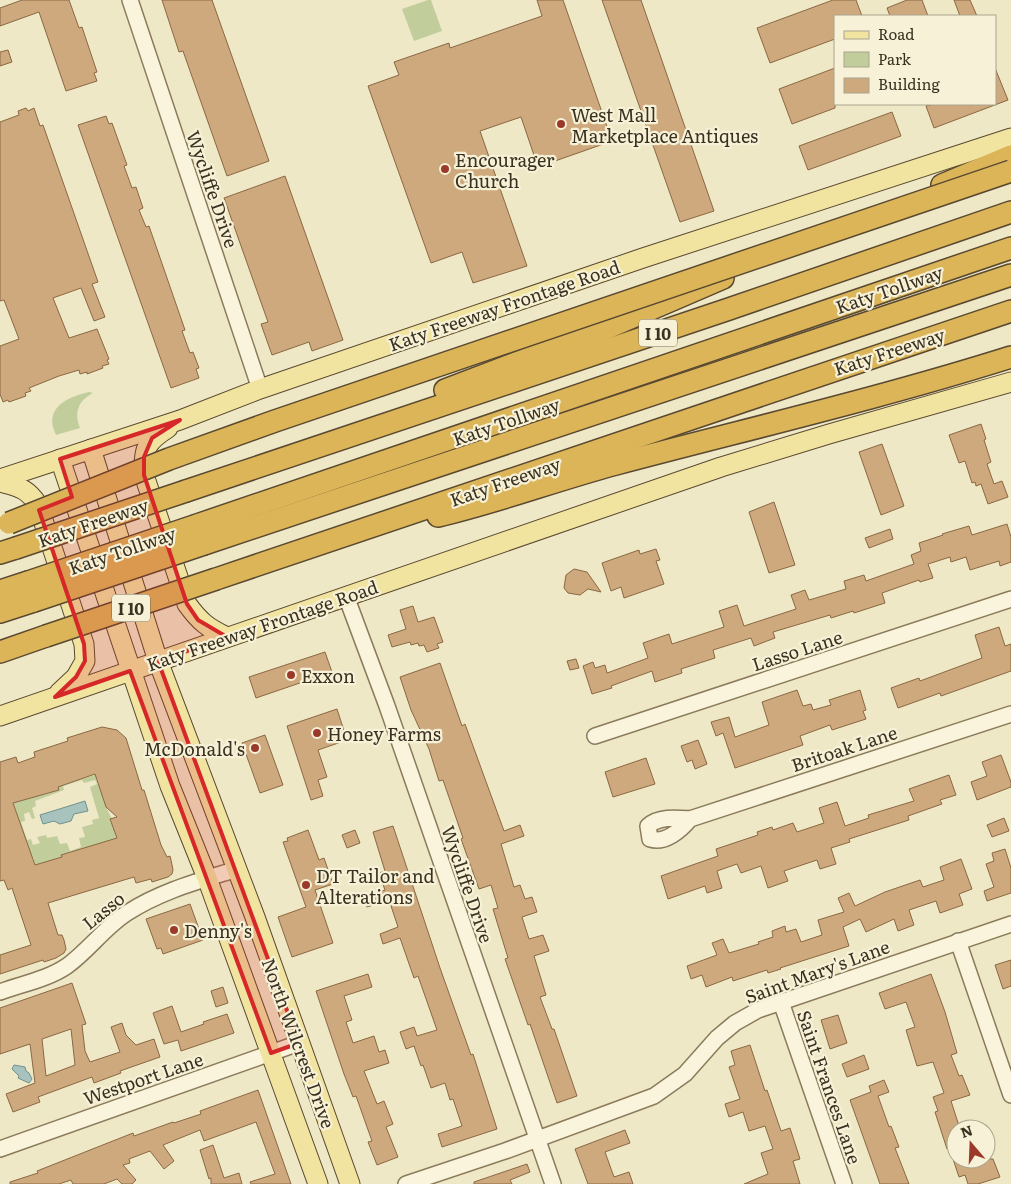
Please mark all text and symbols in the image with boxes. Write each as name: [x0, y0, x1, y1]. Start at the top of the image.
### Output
legend: [834, 15, 996, 105]
text: Road: [878, 22, 914, 45]
text: Park: [878, 47, 912, 70]
text: Building: [878, 72, 940, 95]
place label: West Mall Marketplace Antiques: [571, 101, 758, 149]
marker: West Mall Marketplace Antiques: [555, 118, 567, 130]
street label: Wycliffe Drive: [180, 127, 246, 251]
place label: Encourager Church: [455, 146, 555, 194]
marker: Encourager Church: [439, 163, 451, 175]
street label: Katy Freeway Frontage Road: [385, 253, 623, 357]
street label: Katy Tollway: [832, 258, 947, 320]
road number: I 10: [639, 319, 677, 346]
street label: Katy Freeway: [830, 320, 949, 382]
street label: Katy Tollway: [449, 390, 564, 452]
street label: Katy Freeway: [446, 449, 565, 513]
street label: Katy Freeway: [34, 490, 153, 554]
street label: Katy Tollway: [65, 519, 180, 581]
street label: Katy Freeway Frontage Road: [143, 573, 381, 677]
road number: I 10: [112, 594, 150, 622]
street label: Lasso Lane: [748, 623, 846, 677]
place label: Exxon: [301, 662, 355, 689]
marker: Exxon: [285, 669, 297, 681]
street label: Britoak Lane: [788, 718, 900, 778]
place label: Honey Farms: [327, 720, 441, 747]
marker: Honey Farms: [311, 727, 323, 739]
place label: McDonald's: [144, 735, 245, 762]
marker: McDonald's: [249, 742, 261, 754]
street label: Wycliffe Drive: [435, 822, 501, 946]
place label: DT Tailor and Alterations: [316, 862, 435, 910]
marker: DT Tailor and Alterations: [300, 879, 312, 891]
street label: Lasso: [76, 884, 130, 936]
place label: Denny's: [184, 917, 252, 944]
marker: Denny's: [168, 924, 180, 936]
street label: Saint Mary's Lane: [741, 932, 893, 1010]
street label: North Wilcrest Drive: [256, 954, 342, 1132]
street label: Saint Frances Lane: [791, 1007, 869, 1167]
street label: Westport Lane: [80, 1045, 206, 1111]
north arrow: [946, 1119, 996, 1169]
text: N: [958, 1119, 975, 1142]

